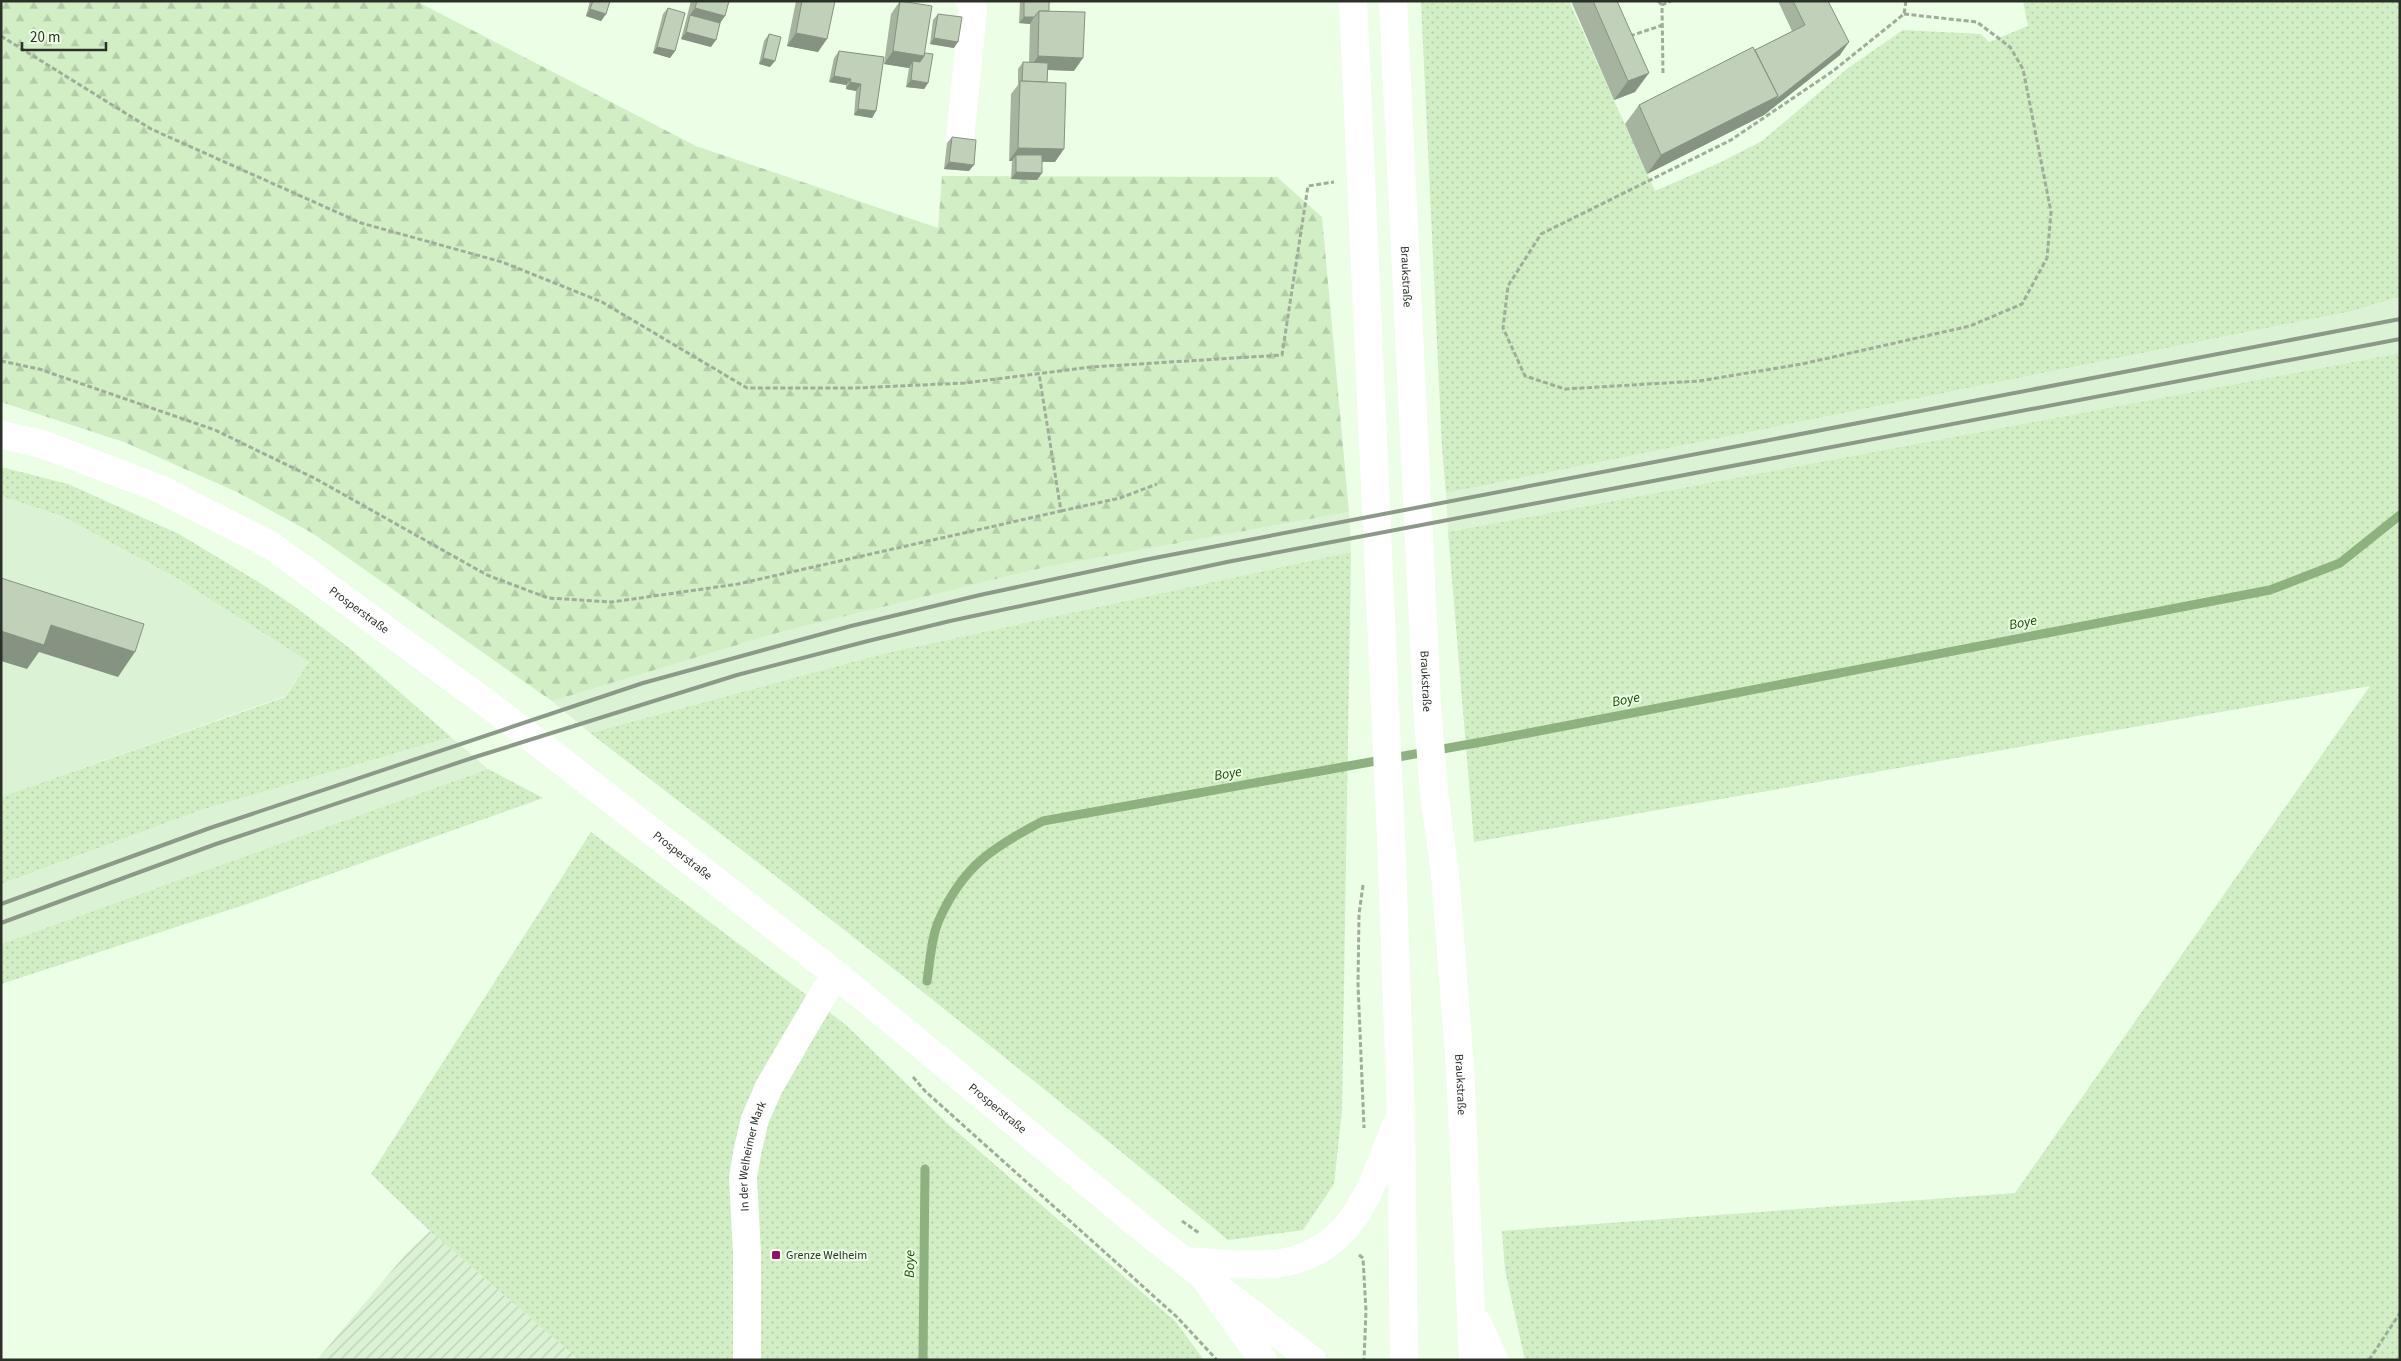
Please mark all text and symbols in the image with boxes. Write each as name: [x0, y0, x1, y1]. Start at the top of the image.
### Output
scale bar: [22, 20, 106, 52]
text: 20 m: [30, 27, 60, 48]
street label: Braukstraße: [1396, 246, 1416, 308]
street label: Prosperstraße: [326, 582, 393, 638]
water label: Boye: [2007, 610, 2039, 635]
street label: Braukstraße: [1416, 650, 1436, 712]
water label: Boye: [1610, 687, 1642, 712]
water label: Boye: [1212, 762, 1244, 786]
street label: Prosperstraße: [649, 827, 716, 884]
street label: Braukstraße: [1450, 1053, 1471, 1116]
street label: Prosperstraße: [965, 1079, 1030, 1137]
street label: In der Welheimer Mark: [734, 1098, 770, 1212]
place label: Grenze Welheim: [786, 1247, 867, 1264]
marker: Grenze Welheim: [770, 1249, 782, 1261]
water label: Boye: [900, 1250, 920, 1278]

